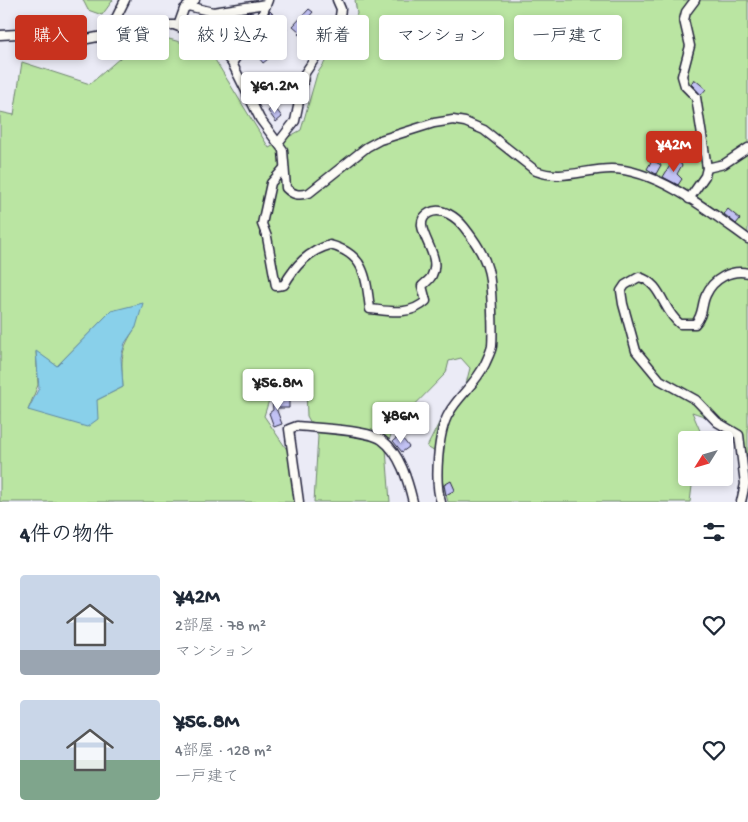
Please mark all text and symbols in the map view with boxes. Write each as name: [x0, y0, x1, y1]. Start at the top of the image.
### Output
chip: 購入: [15, 15, 87, 60]
chip: 賃貸: [97, 15, 169, 60]
chip: 絞り込み: [179, 15, 287, 60]
chip: 新着: [297, 15, 369, 60]
chip: マンション: [379, 15, 504, 60]
chip: 一戸建て: [514, 15, 622, 60]
pin: ¥61.2M: [234, 72, 316, 114]
text: ¥61.2M: [252, 78, 298, 97]
pin: ¥42M: [644, 130, 704, 173]
text: ¥42M: [657, 137, 691, 156]
pin: ¥56.8M: [237, 368, 319, 411]
text: ¥56.8M: [254, 375, 302, 394]
pin: ¥86M: [371, 402, 431, 444]
text: ¥86M: [383, 408, 419, 427]
north arrow: [678, 431, 732, 486]
map controls: [678, 431, 733, 486]
icon: filters: [700, 518, 728, 546]
text: 4件の物件: [20, 524, 114, 549]
text: ¥42M: [175, 586, 220, 611]
icon: home: [60, 595, 120, 655]
icon: heart: [700, 611, 728, 639]
text: 2部屋 · 78 m²: [175, 618, 266, 637]
text: マンション: [175, 644, 254, 663]
text: ¥56.8M: [175, 711, 239, 736]
icon: home: [60, 720, 120, 780]
icon: heart: [700, 736, 728, 764]
text: 4部屋 · 128 m²: [175, 743, 272, 762]
text: 一戸建て: [175, 769, 239, 788]

